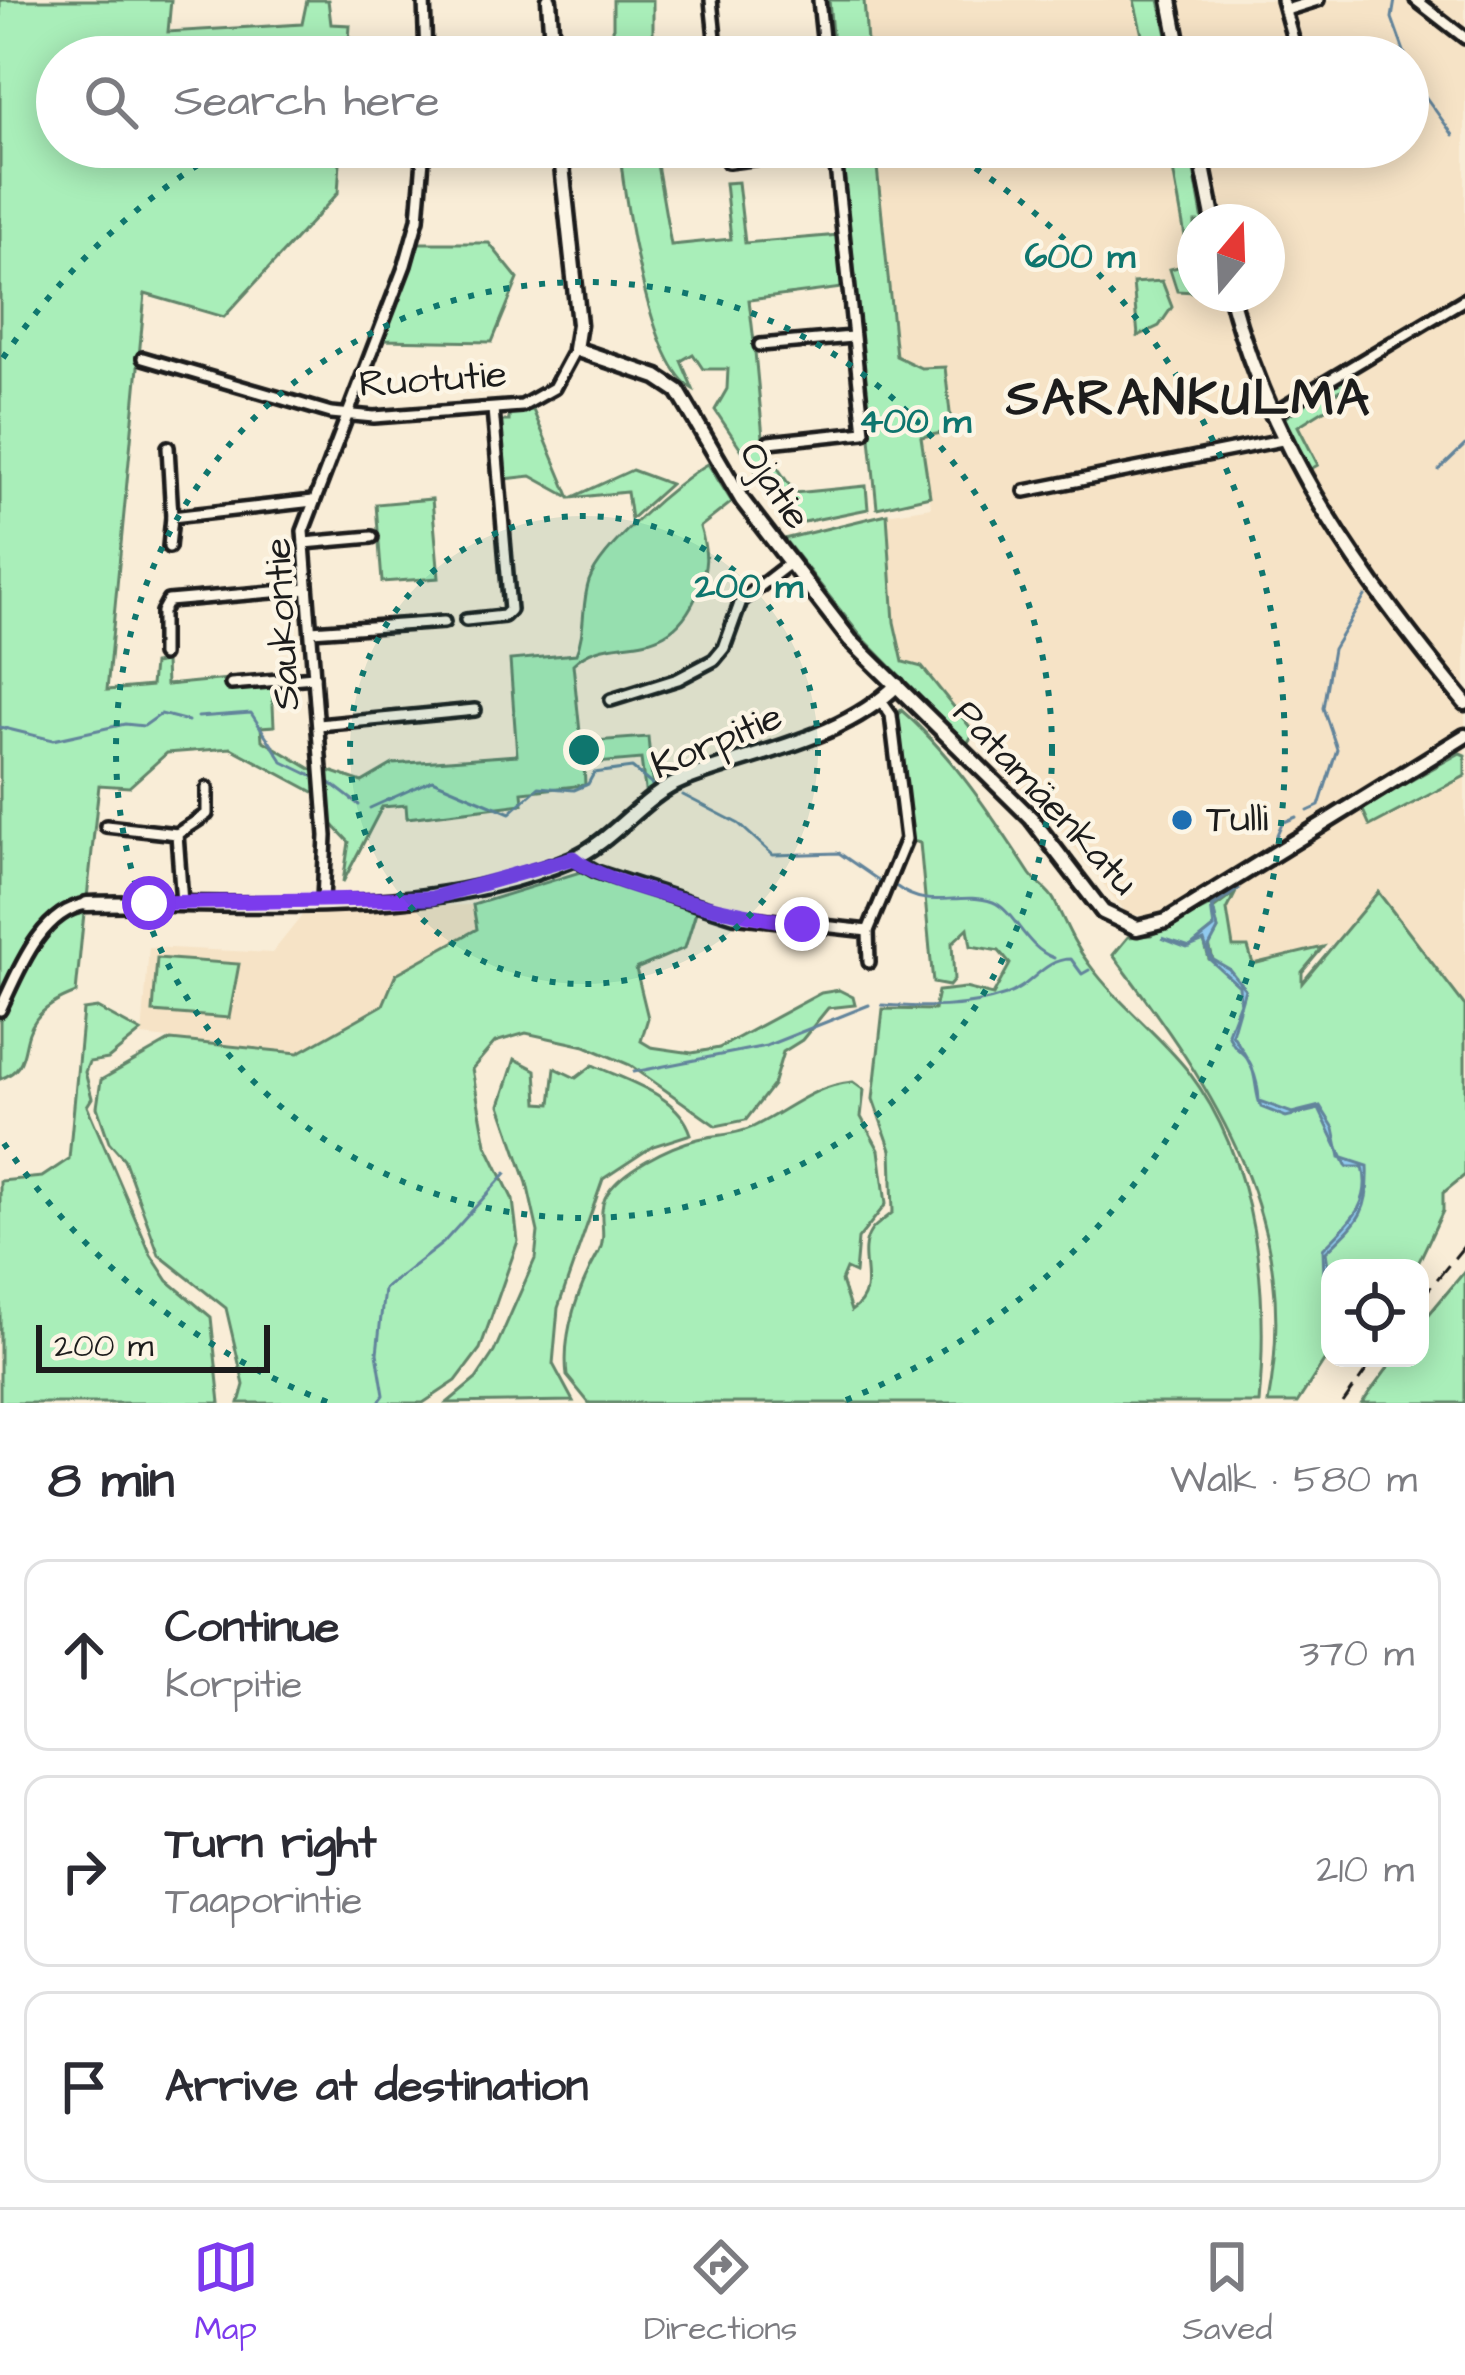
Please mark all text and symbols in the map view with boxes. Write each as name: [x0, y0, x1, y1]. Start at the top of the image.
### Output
search box: [36, 36, 1429, 168]
icon: search: [78, 69, 144, 135]
text: Search here: [174, 71, 440, 133]
north arrow: [1177, 204, 1285, 312]
text: 600 m: [1025, 231, 1136, 282]
street label: Ruotutie: [357, 348, 509, 412]
district label: SARANKULMA: [1005, 364, 1372, 435]
text: 400 m: [859, 396, 972, 447]
street label: Ojatie: [725, 431, 823, 541]
street label: Saukontie: [252, 536, 314, 712]
text: 200 m: [694, 561, 804, 612]
street label: Patamäenkatu: [940, 688, 1150, 908]
street label: Korpitie: [643, 690, 791, 794]
centre of rings: [563, 729, 605, 771]
place label: Tulli: [1206, 793, 1268, 847]
marker: Tulli: [1169, 807, 1195, 833]
route start: [122, 876, 176, 930]
route end: [775, 897, 829, 951]
map controls: [1321, 1259, 1429, 1367]
button: locate: [1321, 1259, 1429, 1367]
scale bar: [36, 1319, 270, 1372]
text: 200 m: [54, 1323, 153, 1369]
text: 8 min: [48, 1446, 174, 1517]
text: Walk · 580 m: [1170, 1454, 1417, 1508]
text: Continue: [165, 1597, 339, 1659]
icon: ahead: [51, 1622, 117, 1688]
text: 370 m: [1300, 1628, 1414, 1682]
text: Korpitie: [165, 1659, 302, 1713]
text: Turn right: [165, 1813, 377, 1875]
icon: right: [51, 1838, 117, 1904]
text: 210 m: [1316, 1844, 1414, 1898]
text: Taaporintie: [165, 1875, 362, 1929]
icon: arrive: [51, 2054, 117, 2120]
text: Arrive at destination: [165, 2056, 588, 2118]
tab: Map: [193, 2234, 259, 2352]
tab: Directions: [644, 2234, 797, 2352]
tab: Saved: [1182, 2234, 1272, 2352]

